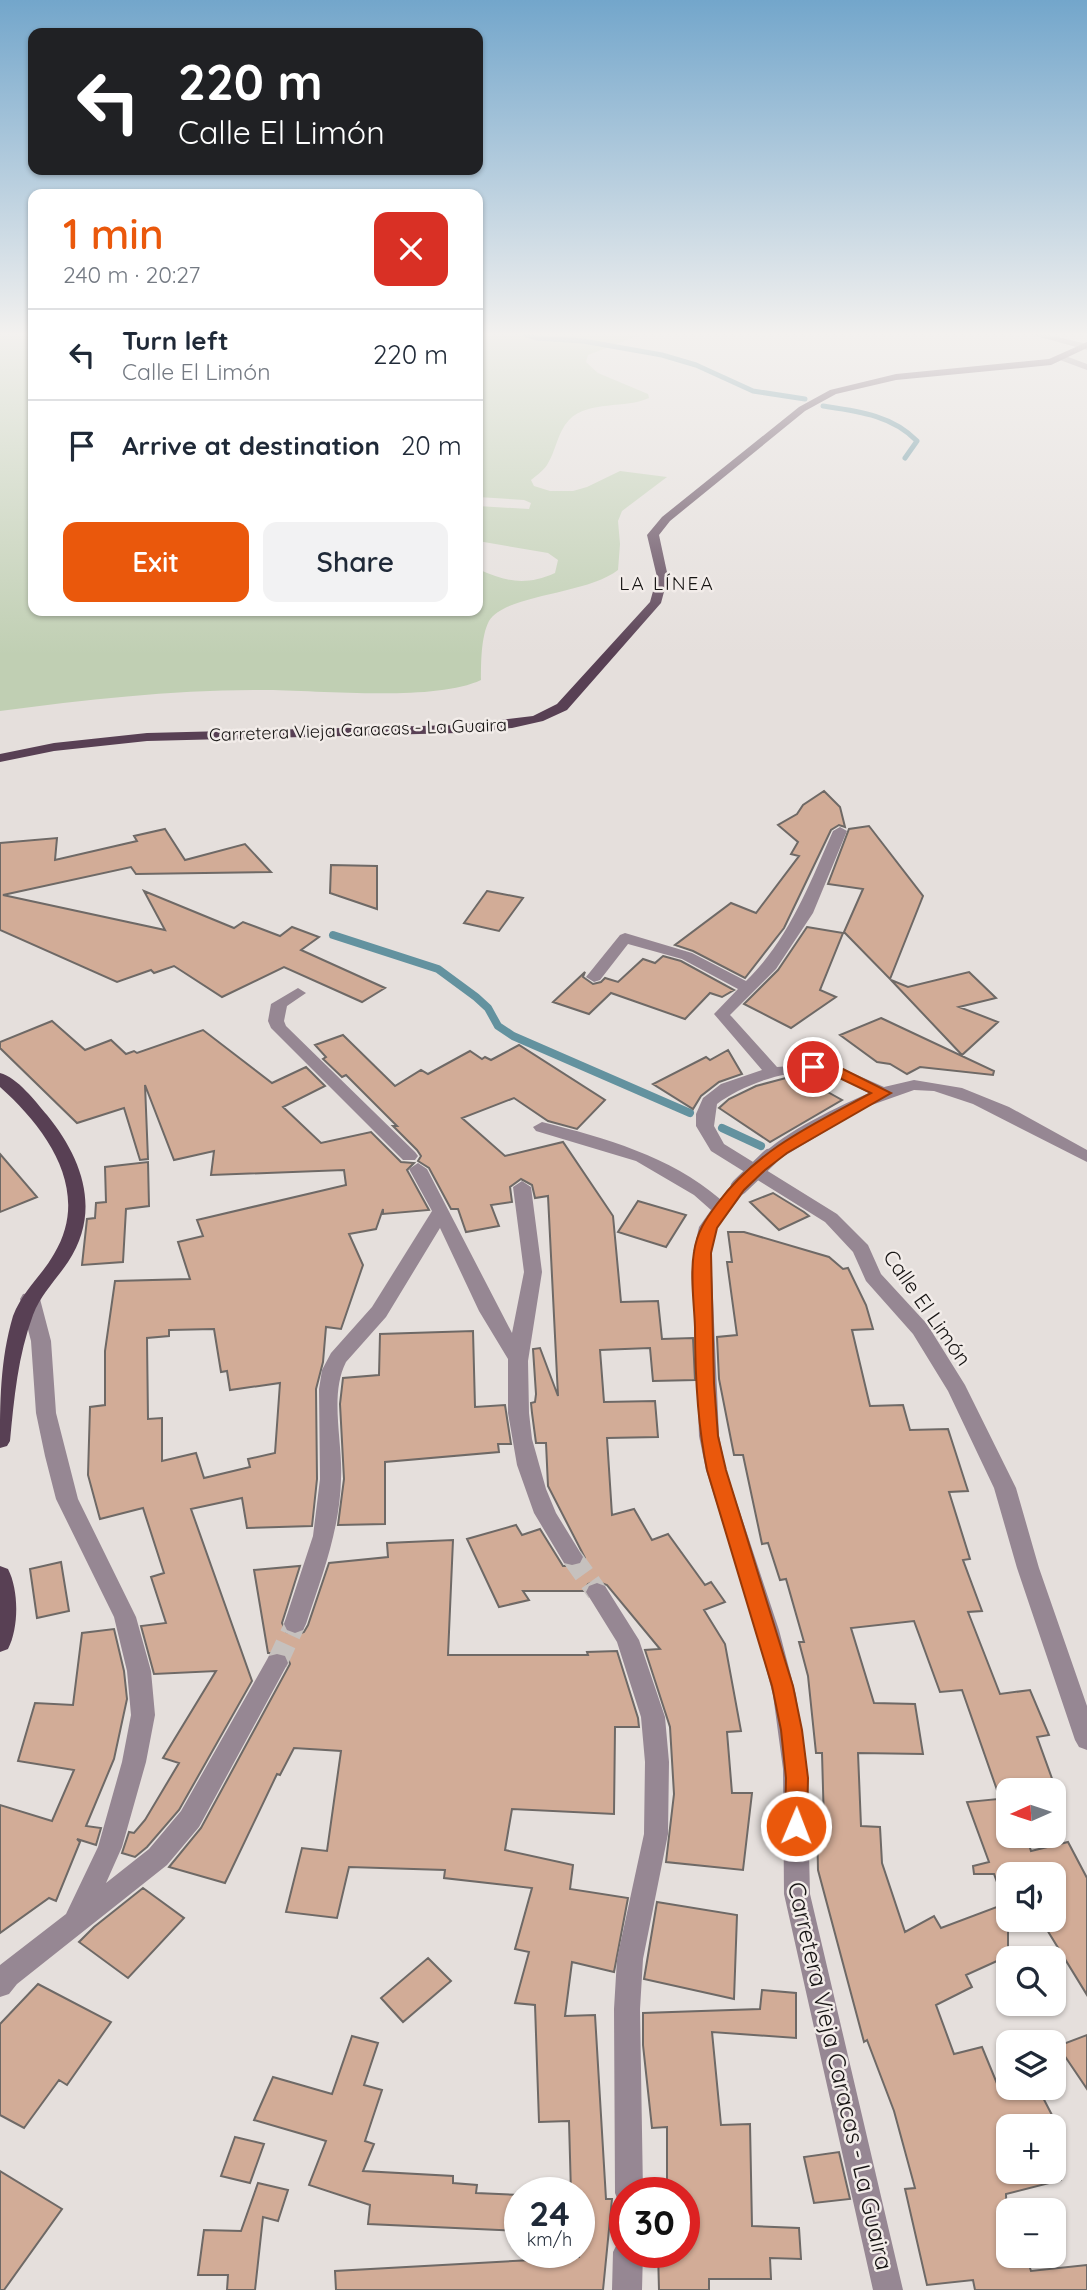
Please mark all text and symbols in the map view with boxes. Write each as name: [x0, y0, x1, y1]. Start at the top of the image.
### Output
text: 220 m: [178, 51, 323, 112]
icon: left: [63, 56, 154, 147]
text: Calle El Limón: [178, 112, 385, 152]
text: 1 min: [63, 207, 164, 260]
button: close: [374, 212, 448, 286]
text: 240 m · 20:27: [63, 260, 200, 289]
text: Turn left: [122, 324, 229, 357]
icon: left: [63, 336, 101, 374]
text: 220 m: [373, 338, 448, 371]
text: Calle El Limón: [122, 357, 271, 386]
icon: arrive: [63, 427, 101, 465]
text: Arrive at destination: [122, 429, 380, 462]
text: 20 m: [401, 429, 462, 462]
button: Exit: [63, 522, 249, 602]
button: Share: [263, 522, 448, 602]
district label: LA LÍNEA: [619, 571, 715, 595]
street label: Carretera Vieja Caracas - La Guaira: [209, 713, 507, 746]
pin: [783, 1037, 843, 1097]
icon: arrive: [794, 1048, 832, 1086]
street label: Calle El Limón: [878, 1244, 977, 1370]
north arrow: [996, 1778, 1066, 1848]
map controls: [996, 1778, 1066, 2268]
position arrow: [759, 1789, 833, 1863]
button: sound: [996, 1862, 1066, 1932]
street label: Carretera Vieja Caracas - La Guaira: [782, 1879, 900, 2273]
button: search: [996, 1946, 1066, 2016]
button: layers: [996, 2030, 1066, 2100]
button: +: [996, 2114, 1066, 2184]
speed limit sign: 30: [609, 2177, 700, 2268]
text: 24: [529, 2191, 570, 2235]
button: −: [996, 2198, 1066, 2268]
text: km/h: [527, 2228, 572, 2251]

